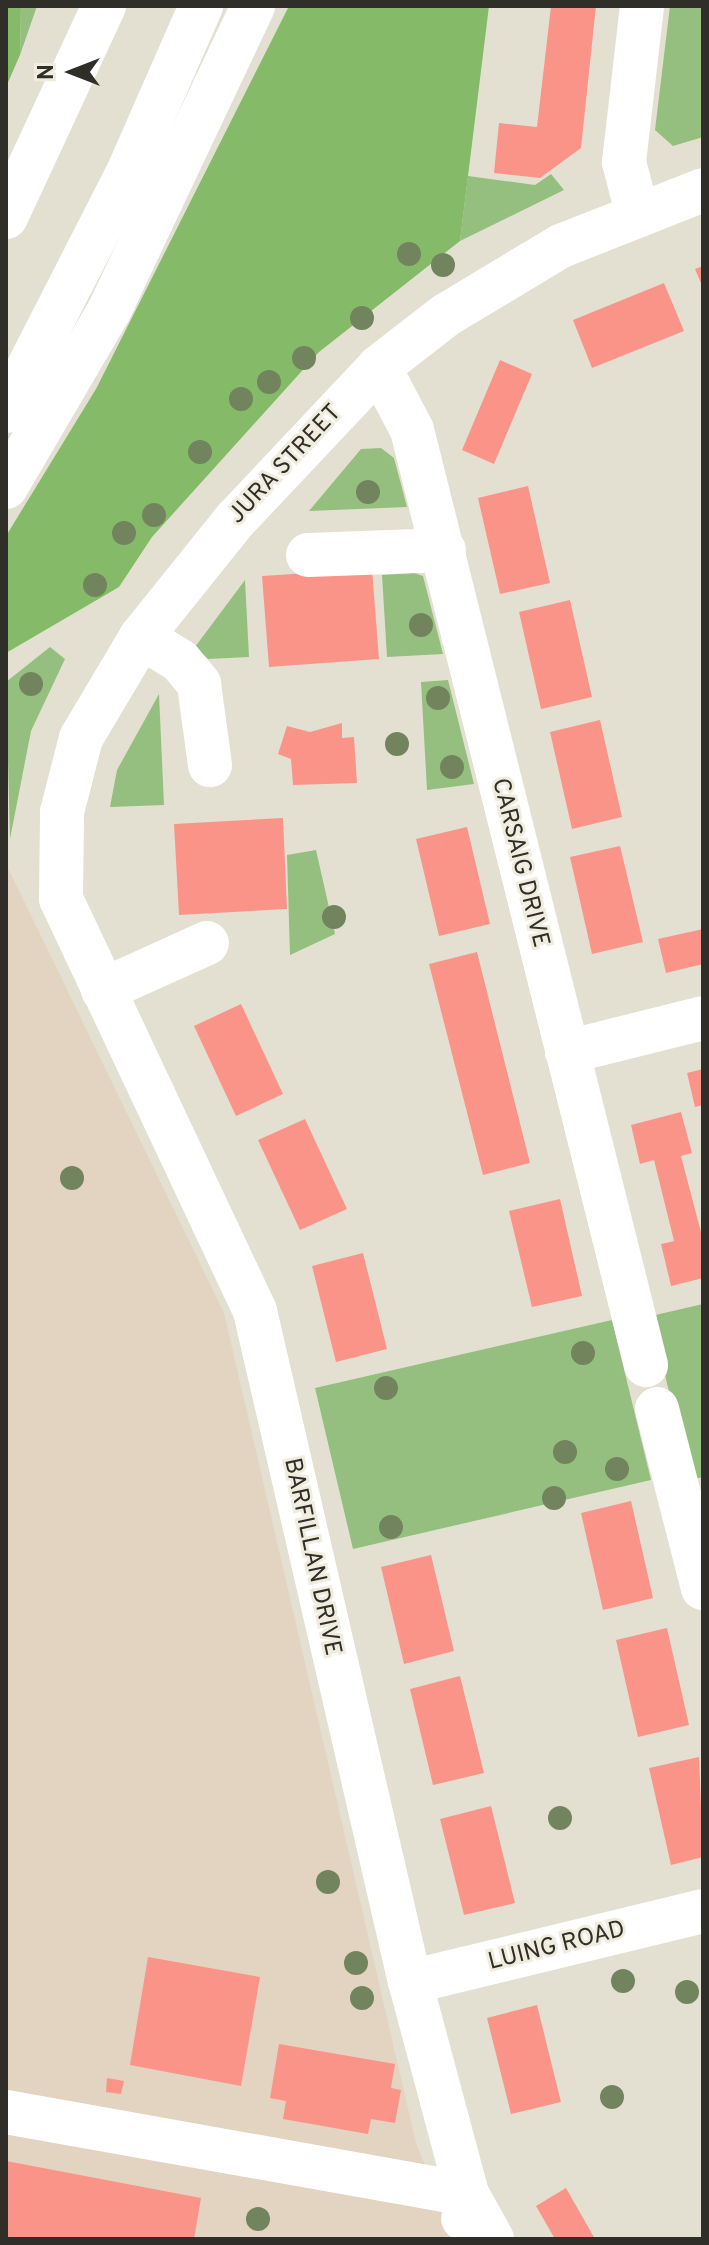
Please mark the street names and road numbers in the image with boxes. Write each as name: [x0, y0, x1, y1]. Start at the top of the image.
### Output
street label: JURA STREET: [223, 399, 349, 531]
street label: CARSAIG DRIVE: [484, 775, 554, 951]
street label: BARFILLAN DRIVE: [276, 1456, 346, 1658]
street label: LUING ROAD: [486, 1916, 628, 1978]

